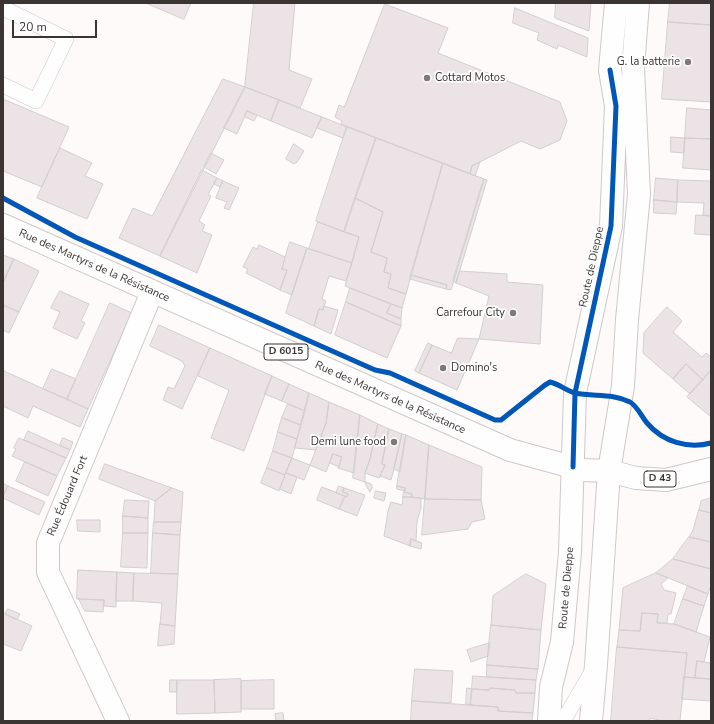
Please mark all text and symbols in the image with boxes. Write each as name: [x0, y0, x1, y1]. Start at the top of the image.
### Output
scale bar: [14, 12, 99, 38]
text: 20 m: [19, 19, 47, 35]
place label: G. la batterie: [617, 55, 680, 69]
marker: G. la batterie: [683, 57, 693, 67]
place label: Cottard Motos: [435, 71, 505, 85]
marker: Cottard Motos: [422, 73, 432, 83]
street label: Route de Dieppe: [577, 225, 607, 309]
street label: Rue des Martyrs de la Résistance: [17, 227, 171, 305]
place label: Carrefour City: [436, 306, 505, 320]
marker: Carrefour City: [508, 308, 518, 318]
road number: D 6015: [264, 344, 308, 360]
street label: Rue des Martyrs de la Résistance: [313, 359, 467, 437]
place label: Domino's: [451, 361, 497, 375]
marker: Domino's: [438, 363, 448, 373]
place label: Demi lune food: [311, 435, 386, 449]
marker: Demi lune food: [389, 437, 399, 447]
street label: Rue Édouard Fort: [45, 454, 91, 538]
road number: D 43: [644, 471, 676, 487]
street label: Route de Dieppe: [557, 546, 577, 630]

